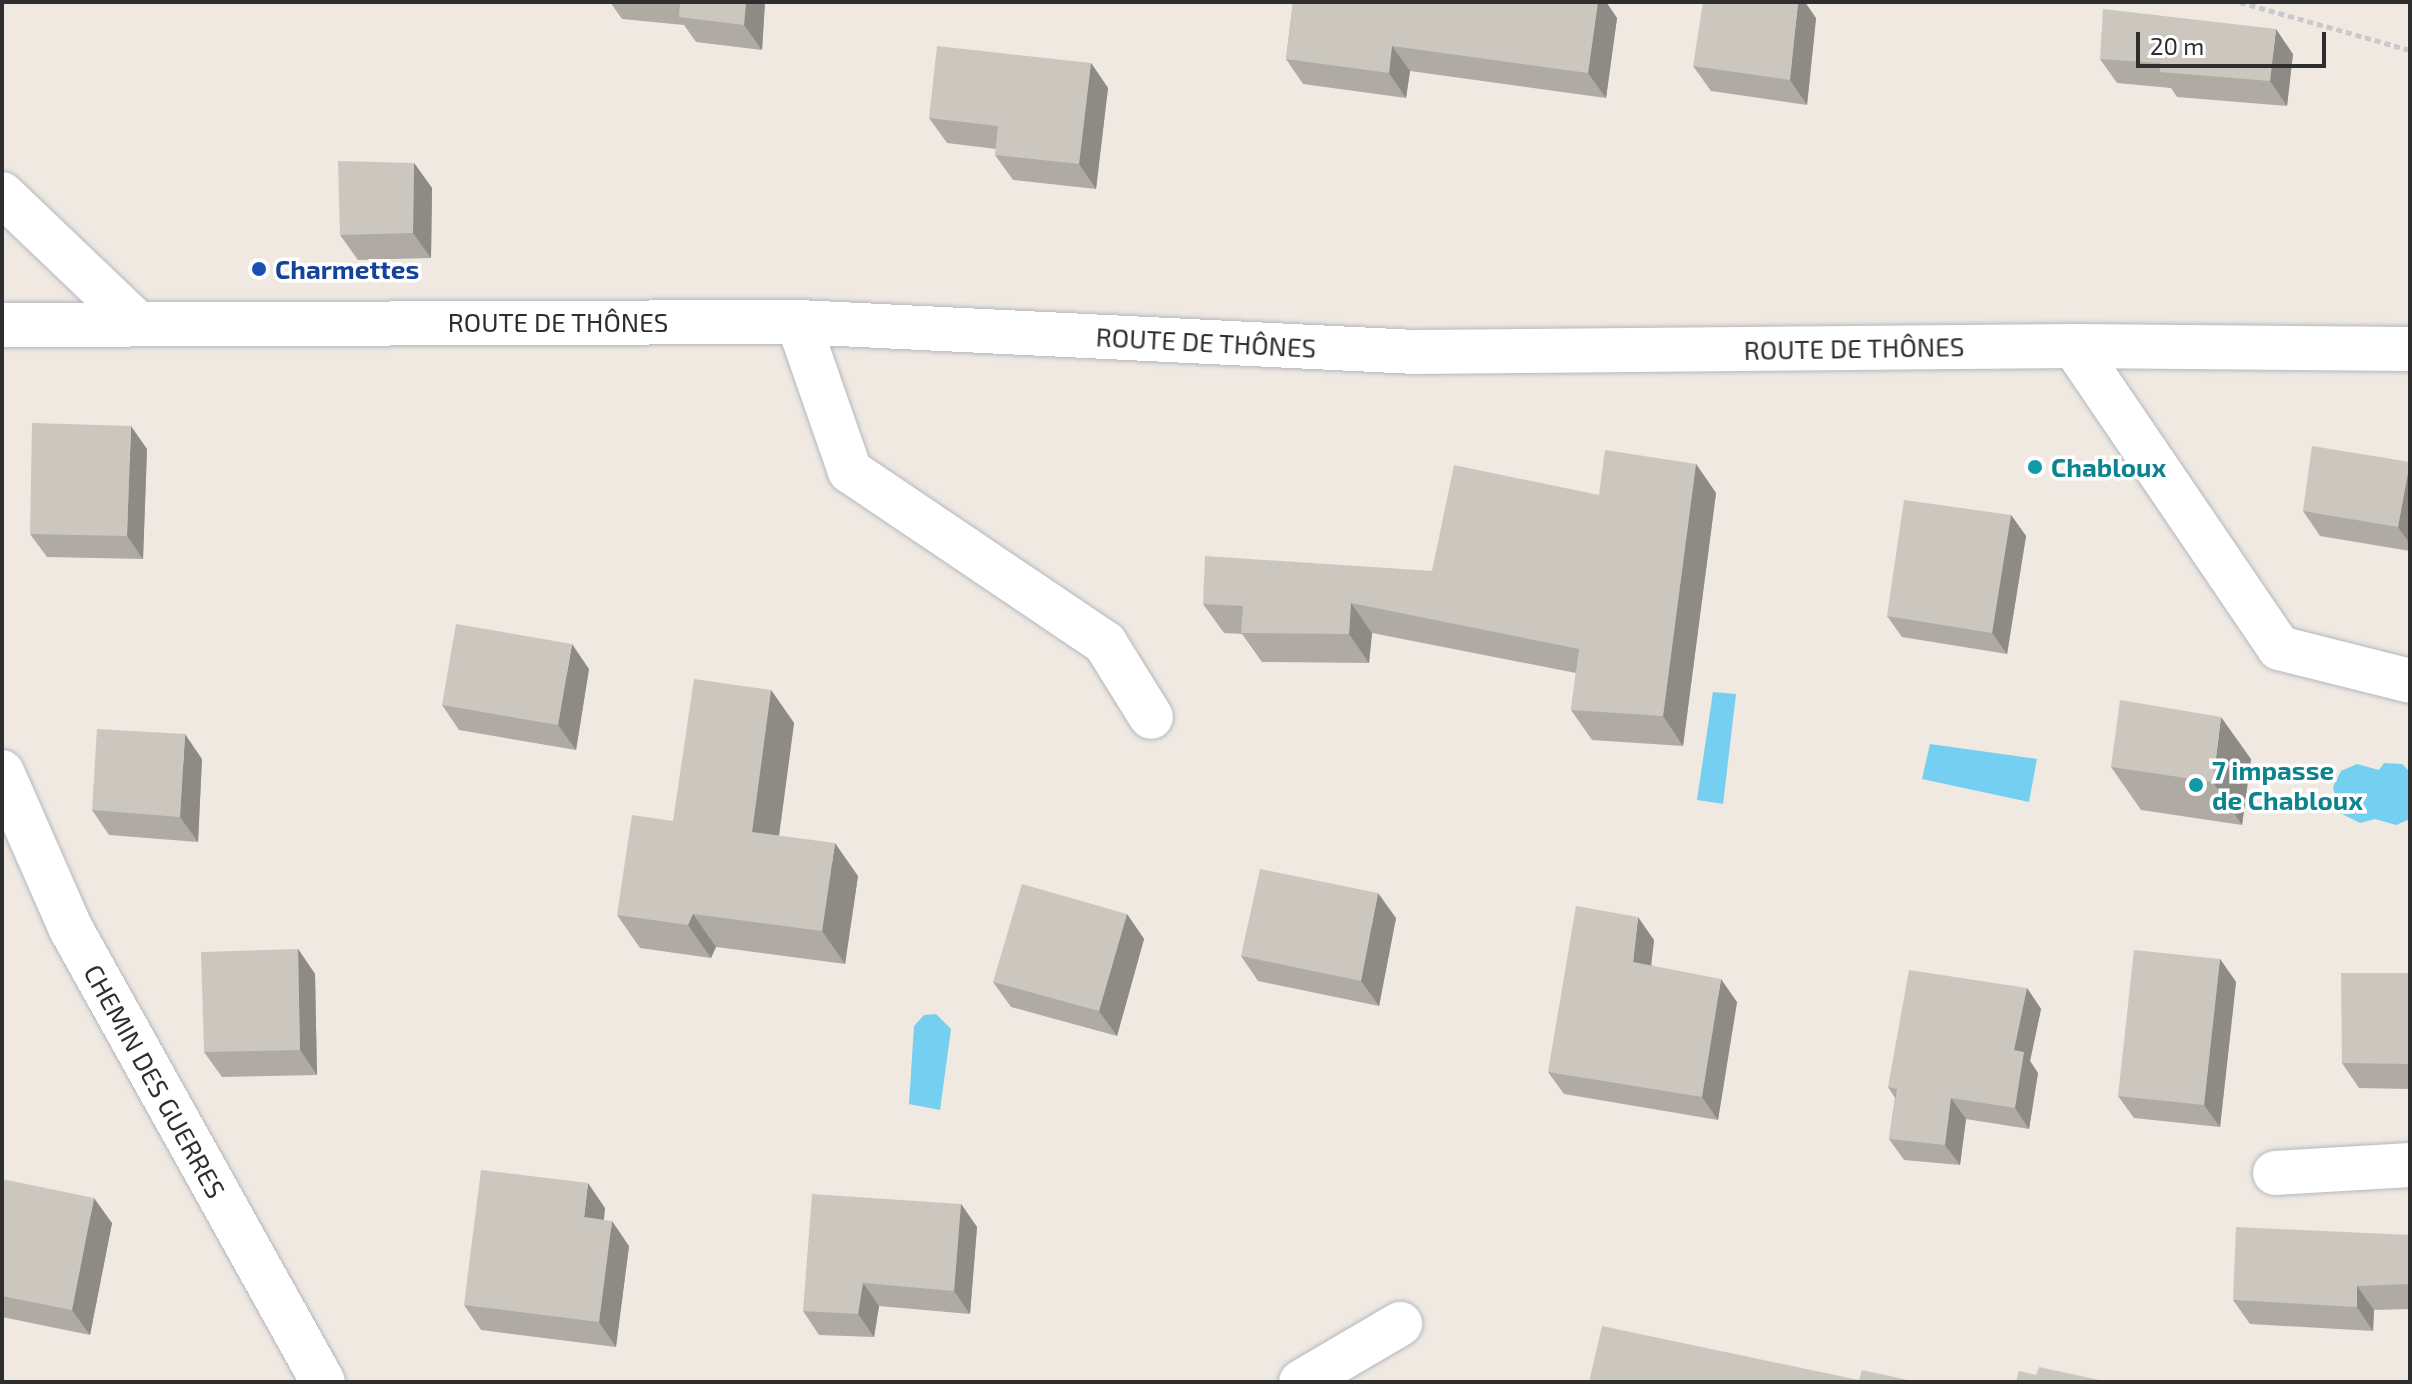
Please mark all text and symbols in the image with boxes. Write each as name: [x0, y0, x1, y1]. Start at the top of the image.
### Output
scale bar: [2140, 16, 2330, 66]
text: 20 m: [2150, 31, 2204, 60]
place label: Charmettes: [275, 253, 419, 285]
marker: Charmettes: [250, 260, 268, 278]
street label: ROUTE DE THÔNES: [447, 306, 669, 338]
street label: ROUTE DE THÔNES: [1095, 321, 1317, 363]
street label: ROUTE DE THÔNES: [1743, 330, 1965, 366]
place label: Chabloux: [2051, 451, 2166, 483]
marker: Chabloux: [2026, 458, 2044, 476]
place label: 7 impasse de Chabloux: [2212, 754, 2363, 816]
marker: 7 impasse de Chabloux: [2187, 776, 2205, 794]
street label: CHEMIN DES GUERRES: [78, 959, 232, 1203]

